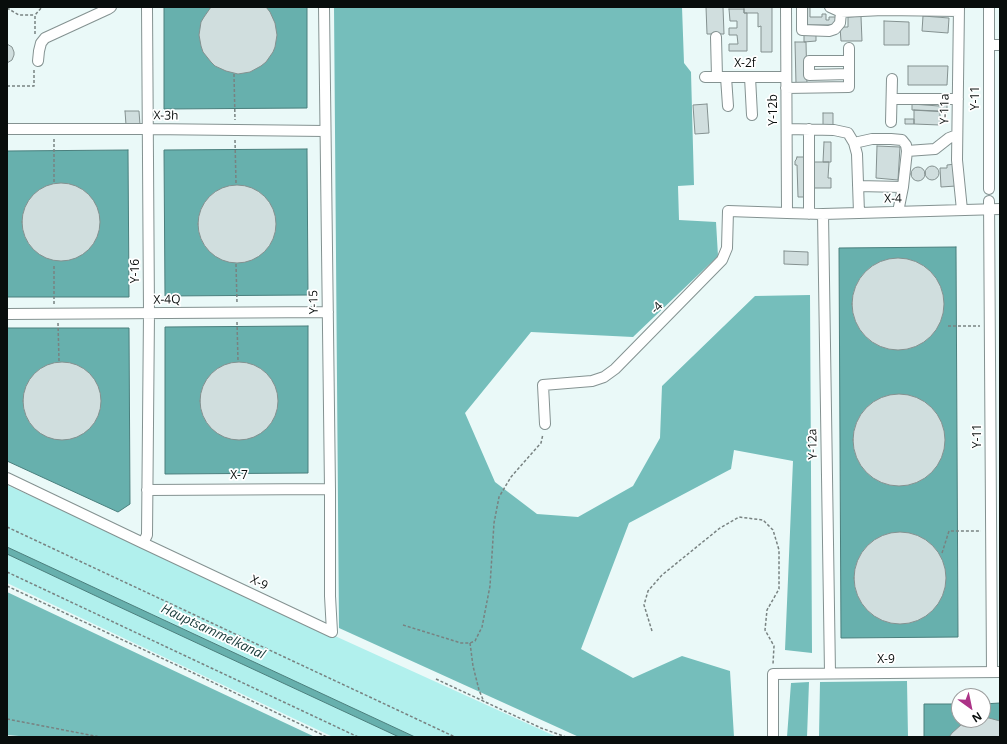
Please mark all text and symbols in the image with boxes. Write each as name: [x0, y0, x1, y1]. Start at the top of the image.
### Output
street label: X-2f: [734, 57, 756, 71]
street label: Y-11: [969, 86, 983, 110]
street label: Y-11a: [938, 93, 952, 125]
street label: Y-12b: [767, 94, 781, 126]
street label: X-3h: [153, 109, 179, 123]
street label: X-4: [884, 192, 902, 206]
street label: Y-16: [129, 259, 143, 283]
street label: Y-15: [307, 290, 321, 314]
street label: X-4Q: [153, 293, 181, 307]
street label: -4: [648, 299, 666, 317]
street label: Y-11: [971, 424, 985, 448]
street label: Y-12a: [806, 428, 820, 460]
street label: X-7: [230, 469, 248, 483]
street label: X-9: [248, 573, 270, 593]
water label: Hauptsammelkanal: [159, 601, 267, 663]
street label: X-9: [877, 653, 895, 667]
north arrow: [951, 688, 991, 728]
text: N: [969, 709, 985, 726]

